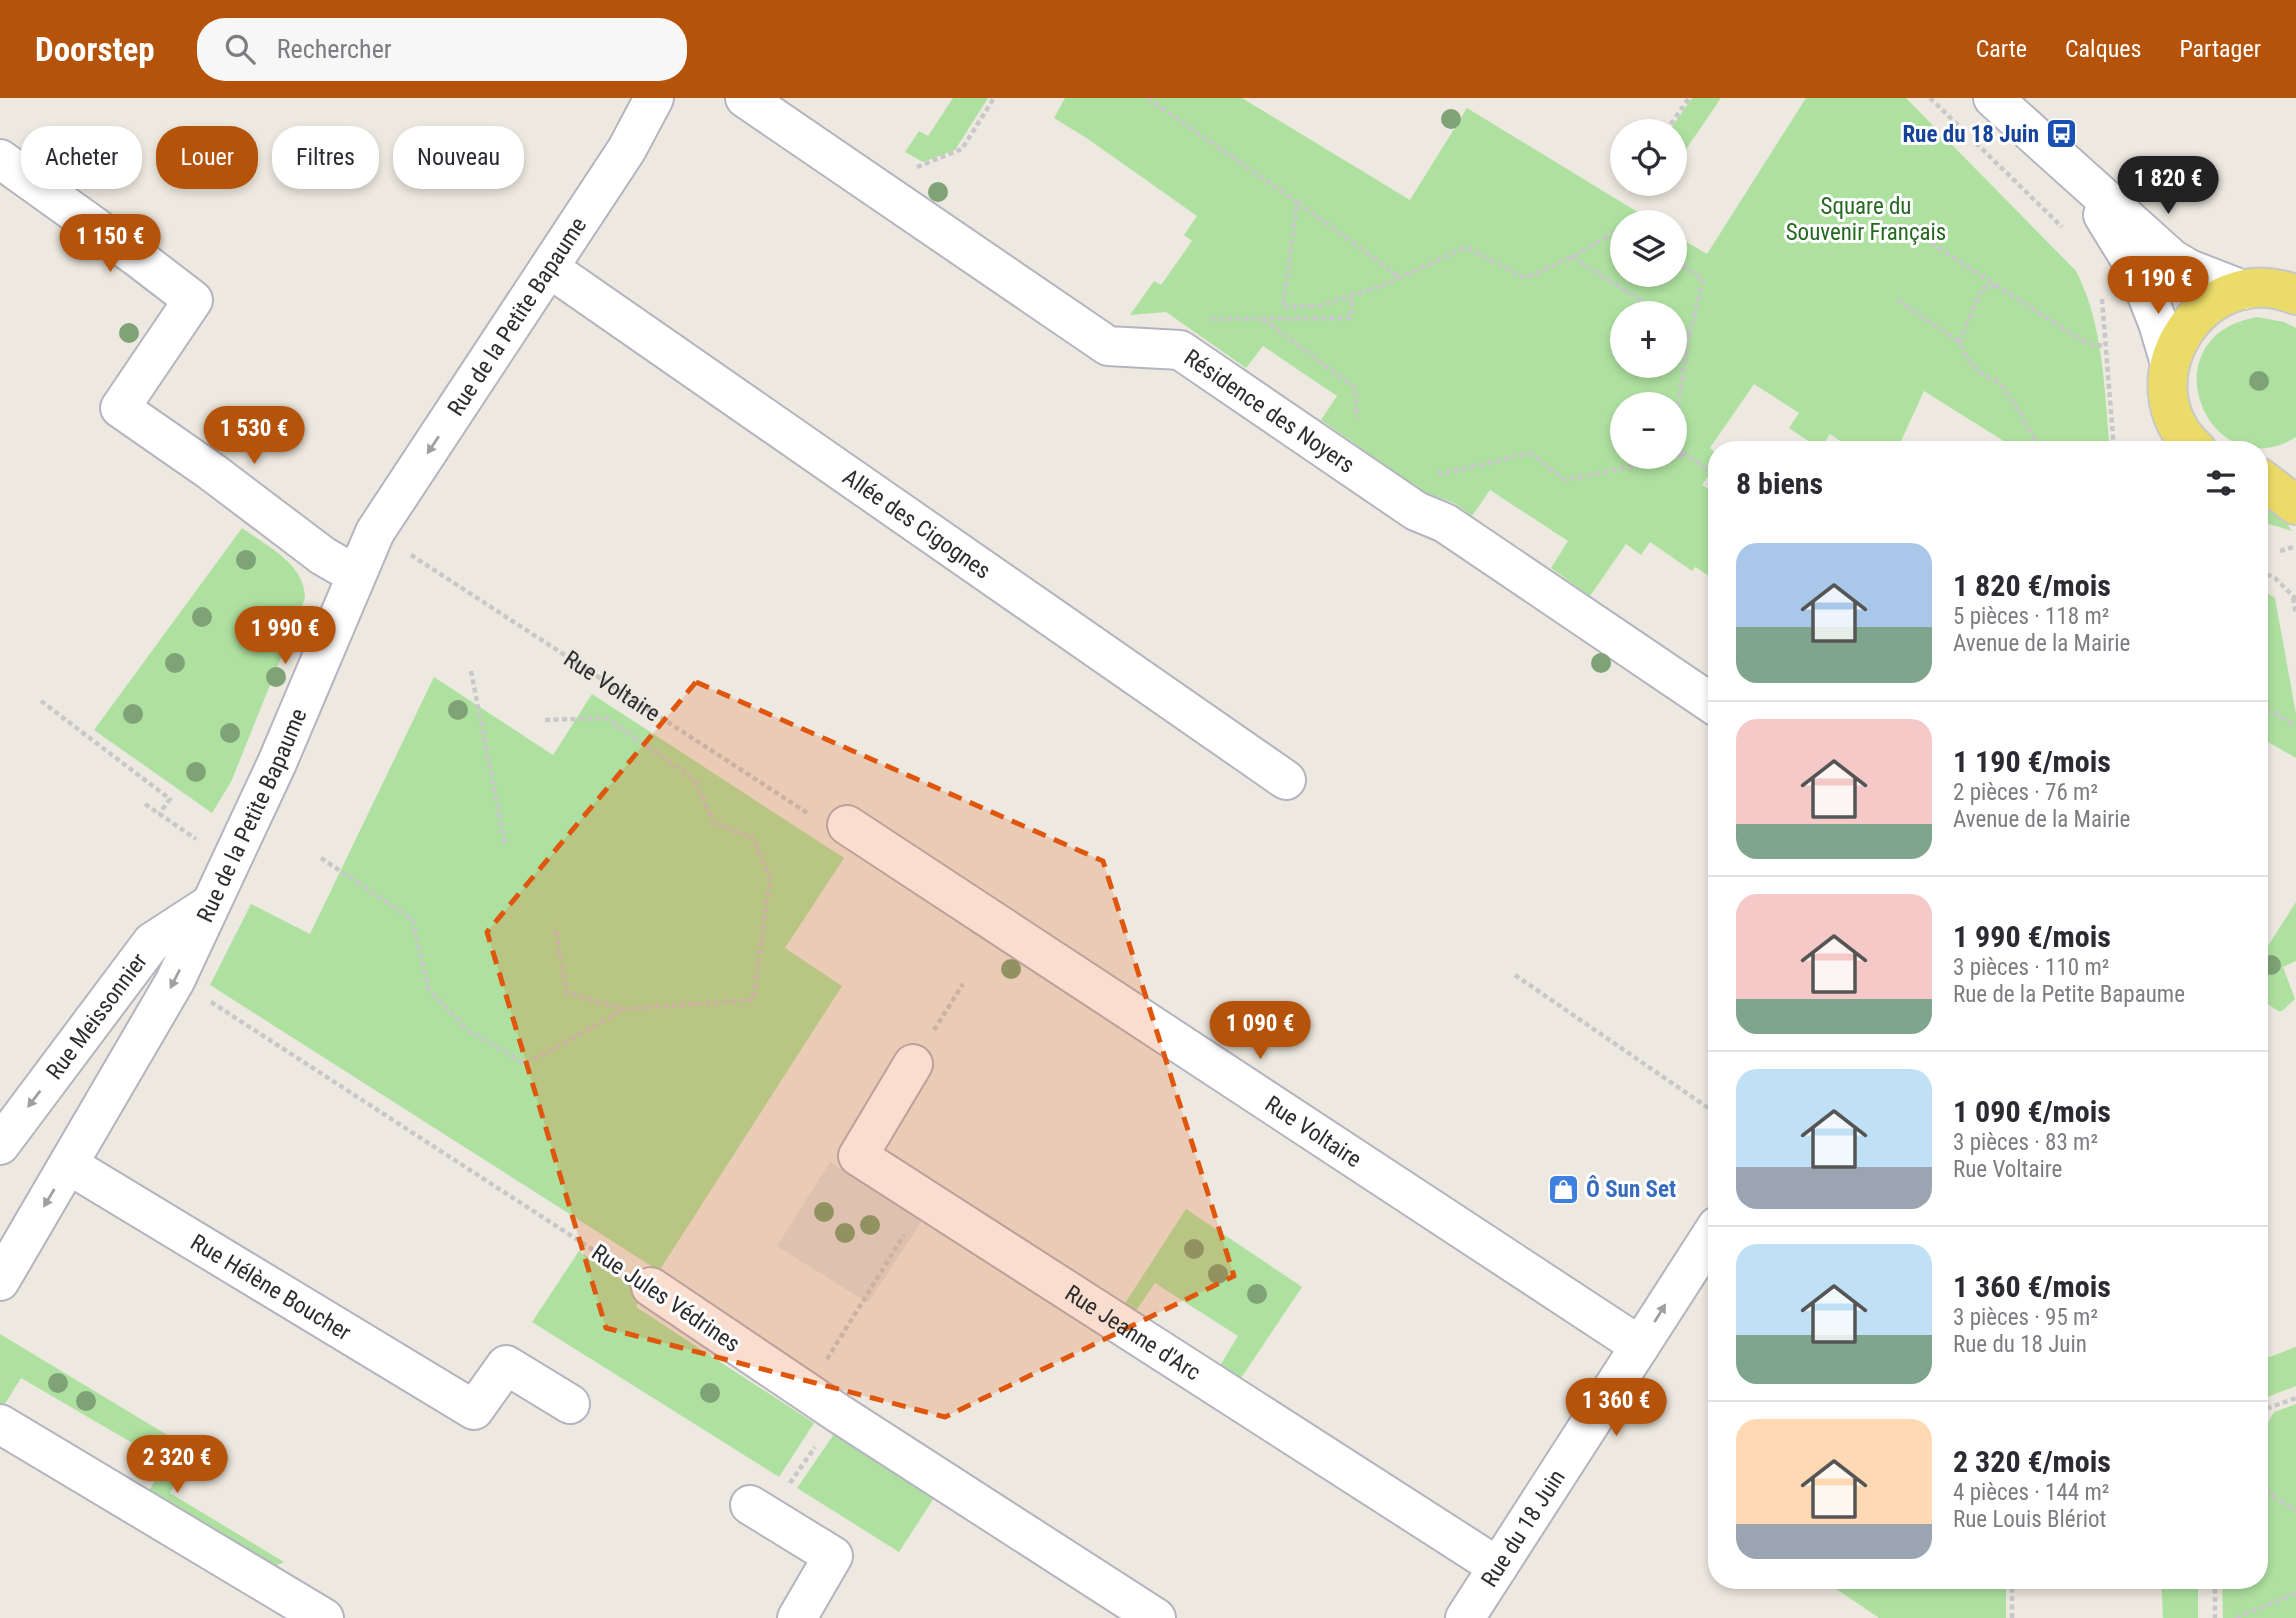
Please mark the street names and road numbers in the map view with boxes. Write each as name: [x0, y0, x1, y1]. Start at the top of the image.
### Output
street label: Rue de la Petite Bapaume: [442, 212, 592, 421]
street label: Résidence des Noyers: [1179, 344, 1359, 479]
street label: Allée des Cigognes: [838, 463, 996, 585]
street label: Rue Voltaire: [559, 645, 665, 727]
street label: Rue de la Petite Bapaume: [191, 705, 313, 927]
street label: Rue Meissonnier: [41, 948, 153, 1085]
street label: Rue Voltaire: [1260, 1091, 1366, 1173]
street label: Rue Hélène Boucher: [186, 1229, 356, 1346]
street label: Rue Jules Védrines: [587, 1239, 745, 1358]
street label: Rue Jeanne d'Arc: [1060, 1280, 1205, 1386]
street label: Rue du 18 Juin: [1476, 1465, 1571, 1592]

